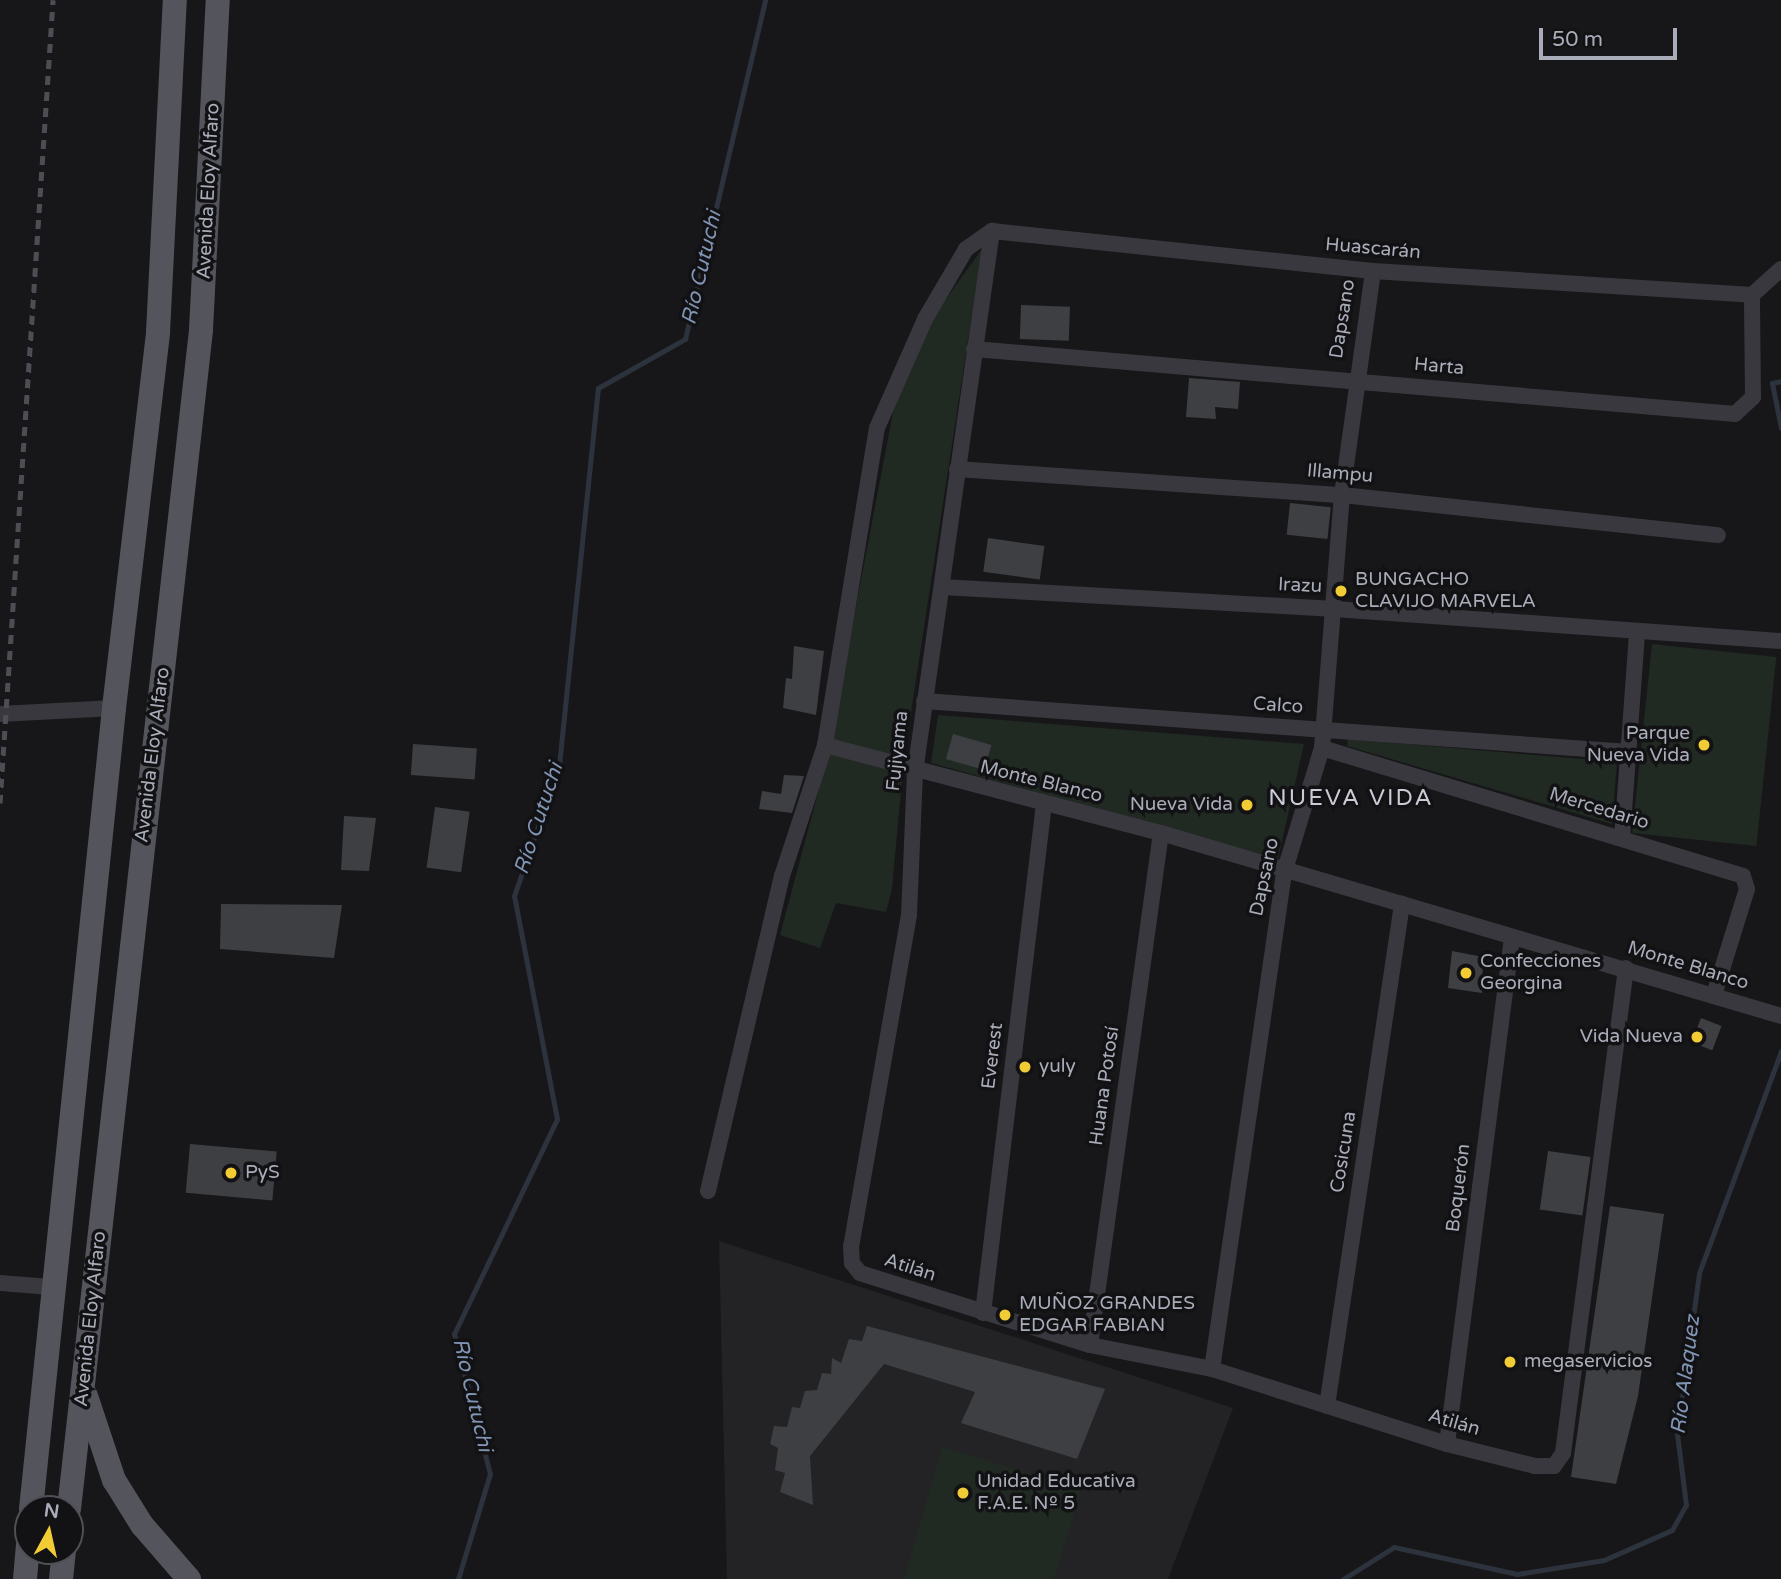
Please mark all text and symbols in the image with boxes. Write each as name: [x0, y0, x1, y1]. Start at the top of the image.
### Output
scale bar: [1543, 14, 1681, 58]
text: 50 m: [1552, 27, 1603, 52]
street label: Avenida Eloy Alfaro: [193, 102, 225, 280]
water label: Río Cutuchi: [677, 209, 727, 327]
street label: Huascarán: [1324, 233, 1422, 265]
street label: Dapsano: [1326, 278, 1360, 360]
street label: Harta: [1413, 353, 1465, 381]
street label: Illampu: [1306, 460, 1374, 488]
place label: BUNGACHO CLAVIJO MARVELA: [1355, 569, 1536, 613]
street label: Irazu: [1277, 573, 1323, 599]
marker: BUNGACHO CLAVIJO MARVELA: [1333, 583, 1349, 599]
street label: Avenida Eloy Alfaro: [131, 666, 175, 844]
street label: Calco: [1252, 693, 1304, 719]
street label: Fujiyama: [882, 710, 914, 792]
place label: Parque Nueva Vida: [1587, 723, 1690, 767]
marker: Parque Nueva Vida: [1696, 737, 1712, 753]
street label: Monte Blanco: [977, 756, 1105, 808]
water label: Río Cutuchi: [509, 760, 569, 878]
street label: Mercedario: [1546, 783, 1652, 835]
district label: NUEVA VIDA: [1270, 784, 1432, 812]
place label: Nueva Vida: [1130, 794, 1233, 816]
marker: Nueva Vida: [1239, 797, 1255, 813]
street label: Dapsano: [1246, 836, 1284, 918]
street label: Monte Blanco: [1625, 937, 1751, 995]
place label: Confecciones Georgina: [1480, 951, 1601, 995]
marker: Confecciones Georgina: [1458, 965, 1474, 981]
street label: Everest: [978, 1022, 1008, 1090]
street label: Huana Potosí: [1085, 1025, 1125, 1147]
place label: Vida Nueva: [1580, 1026, 1683, 1048]
marker: Vida Nueva: [1689, 1029, 1705, 1045]
place label: yuly: [1039, 1056, 1076, 1078]
marker: yuly: [1017, 1059, 1033, 1075]
street label: Cosicuna: [1326, 1110, 1362, 1194]
street label: Boquerón: [1442, 1142, 1476, 1234]
place label: PyS: [245, 1162, 280, 1184]
marker: PyS: [223, 1165, 239, 1181]
street label: Avenida Eloy Alfaro: [70, 1230, 112, 1408]
street label: Atilán: [881, 1249, 939, 1287]
place label: MUÑOZ GRANDES EDGAR FABIAN: [1019, 1293, 1195, 1337]
marker: MUÑOZ GRANDES EDGAR FABIAN: [997, 1307, 1013, 1323]
water label: Río Alaquez: [1666, 1314, 1706, 1436]
water label: Río Cutuchi: [447, 1336, 497, 1454]
place label: megaservicios: [1524, 1351, 1652, 1373]
marker: megaservicios: [1502, 1354, 1518, 1370]
street label: Atilán: [1426, 1405, 1482, 1441]
place label: Unidad Educativa F.A.E. Nº 5: [977, 1471, 1136, 1515]
marker: Unidad Educativa F.A.E. Nº 5: [955, 1485, 971, 1501]
north arrow: [14, 1495, 84, 1565]
text: N: [43, 1499, 61, 1523]

